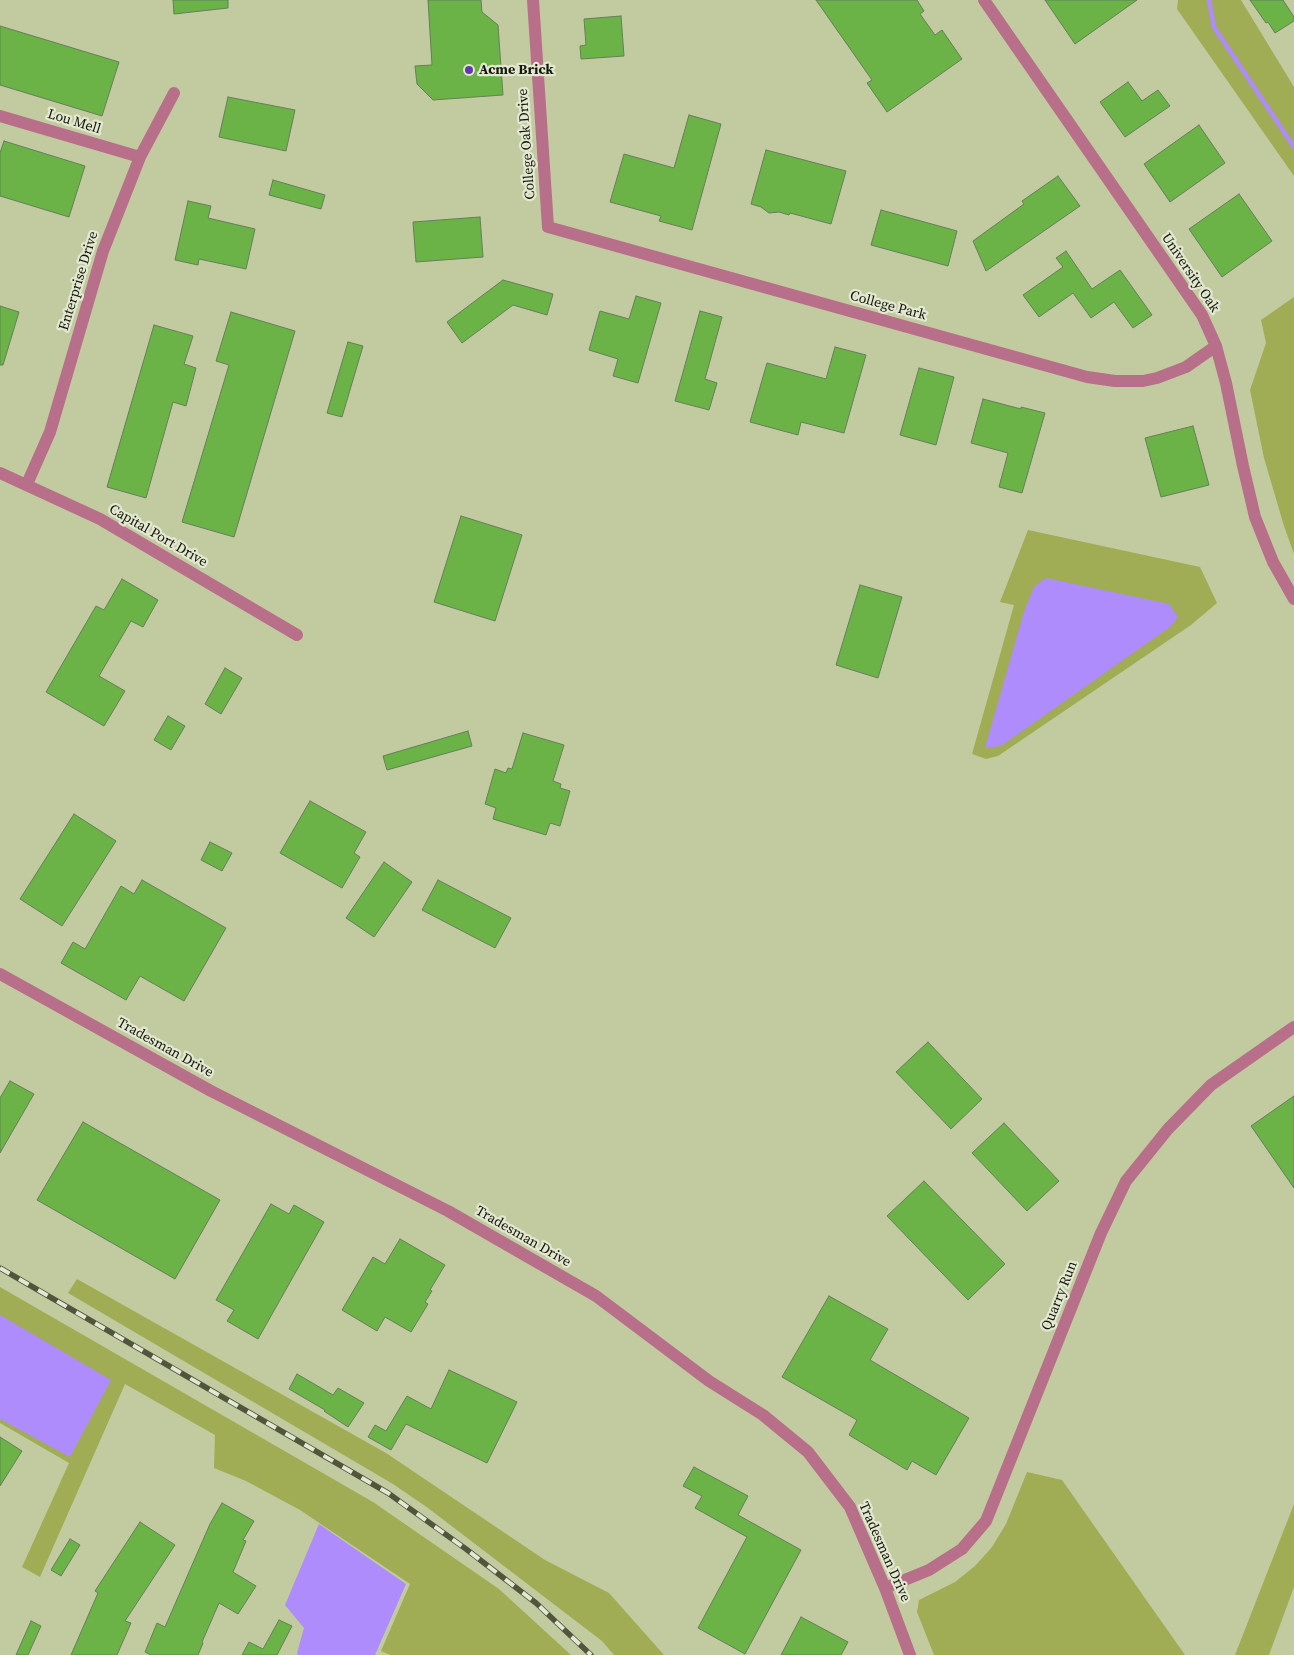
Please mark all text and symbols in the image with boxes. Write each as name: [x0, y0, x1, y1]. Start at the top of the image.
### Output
place label: Acme Brick: [479, 62, 554, 78]
marker: Acme Brick: [463, 64, 475, 76]
street label: College Oak Drive: [515, 88, 539, 200]
street label: Lou Mell: [45, 106, 103, 138]
street label: Enterprise Drive: [56, 229, 102, 333]
street label: University Oak: [1157, 230, 1223, 316]
street label: College Park: [848, 288, 928, 324]
street label: Capital Port Drive: [106, 501, 210, 571]
street label: Tradesman Drive: [114, 1015, 216, 1081]
street label: Tradesman Drive: [472, 1203, 574, 1271]
street label: Quarry Run: [1039, 1259, 1081, 1333]
street label: Tradesman Drive: [855, 1500, 913, 1604]

